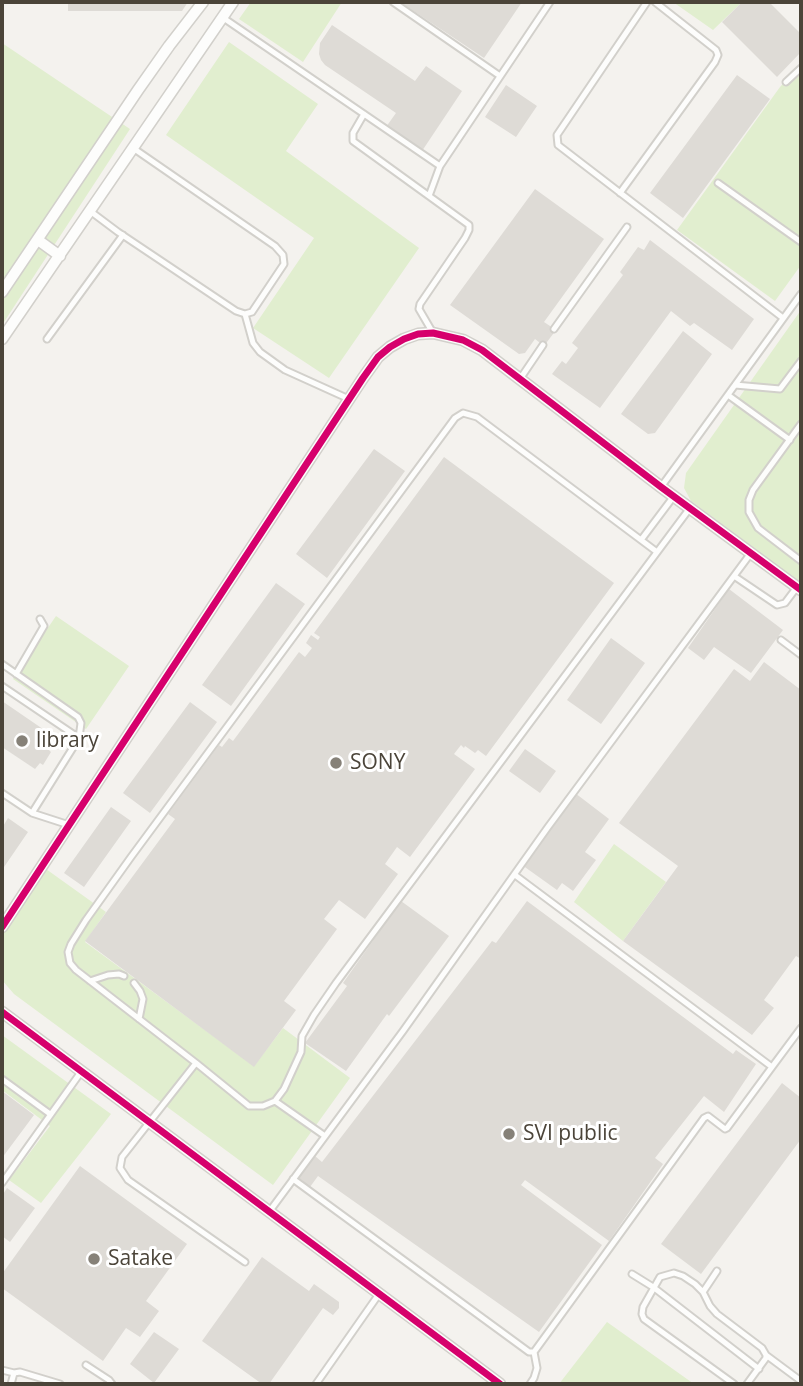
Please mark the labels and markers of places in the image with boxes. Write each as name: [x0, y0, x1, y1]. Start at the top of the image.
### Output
place label: library: [36, 728, 99, 754]
marker: library: [14, 733, 30, 749]
place label: SONY: [350, 750, 405, 776]
marker: SONY: [328, 755, 344, 771]
place label: SVI public: [523, 1121, 618, 1147]
marker: SVI public: [501, 1126, 517, 1142]
place label: Satake: [108, 1246, 173, 1272]
marker: Satake: [86, 1251, 102, 1267]

